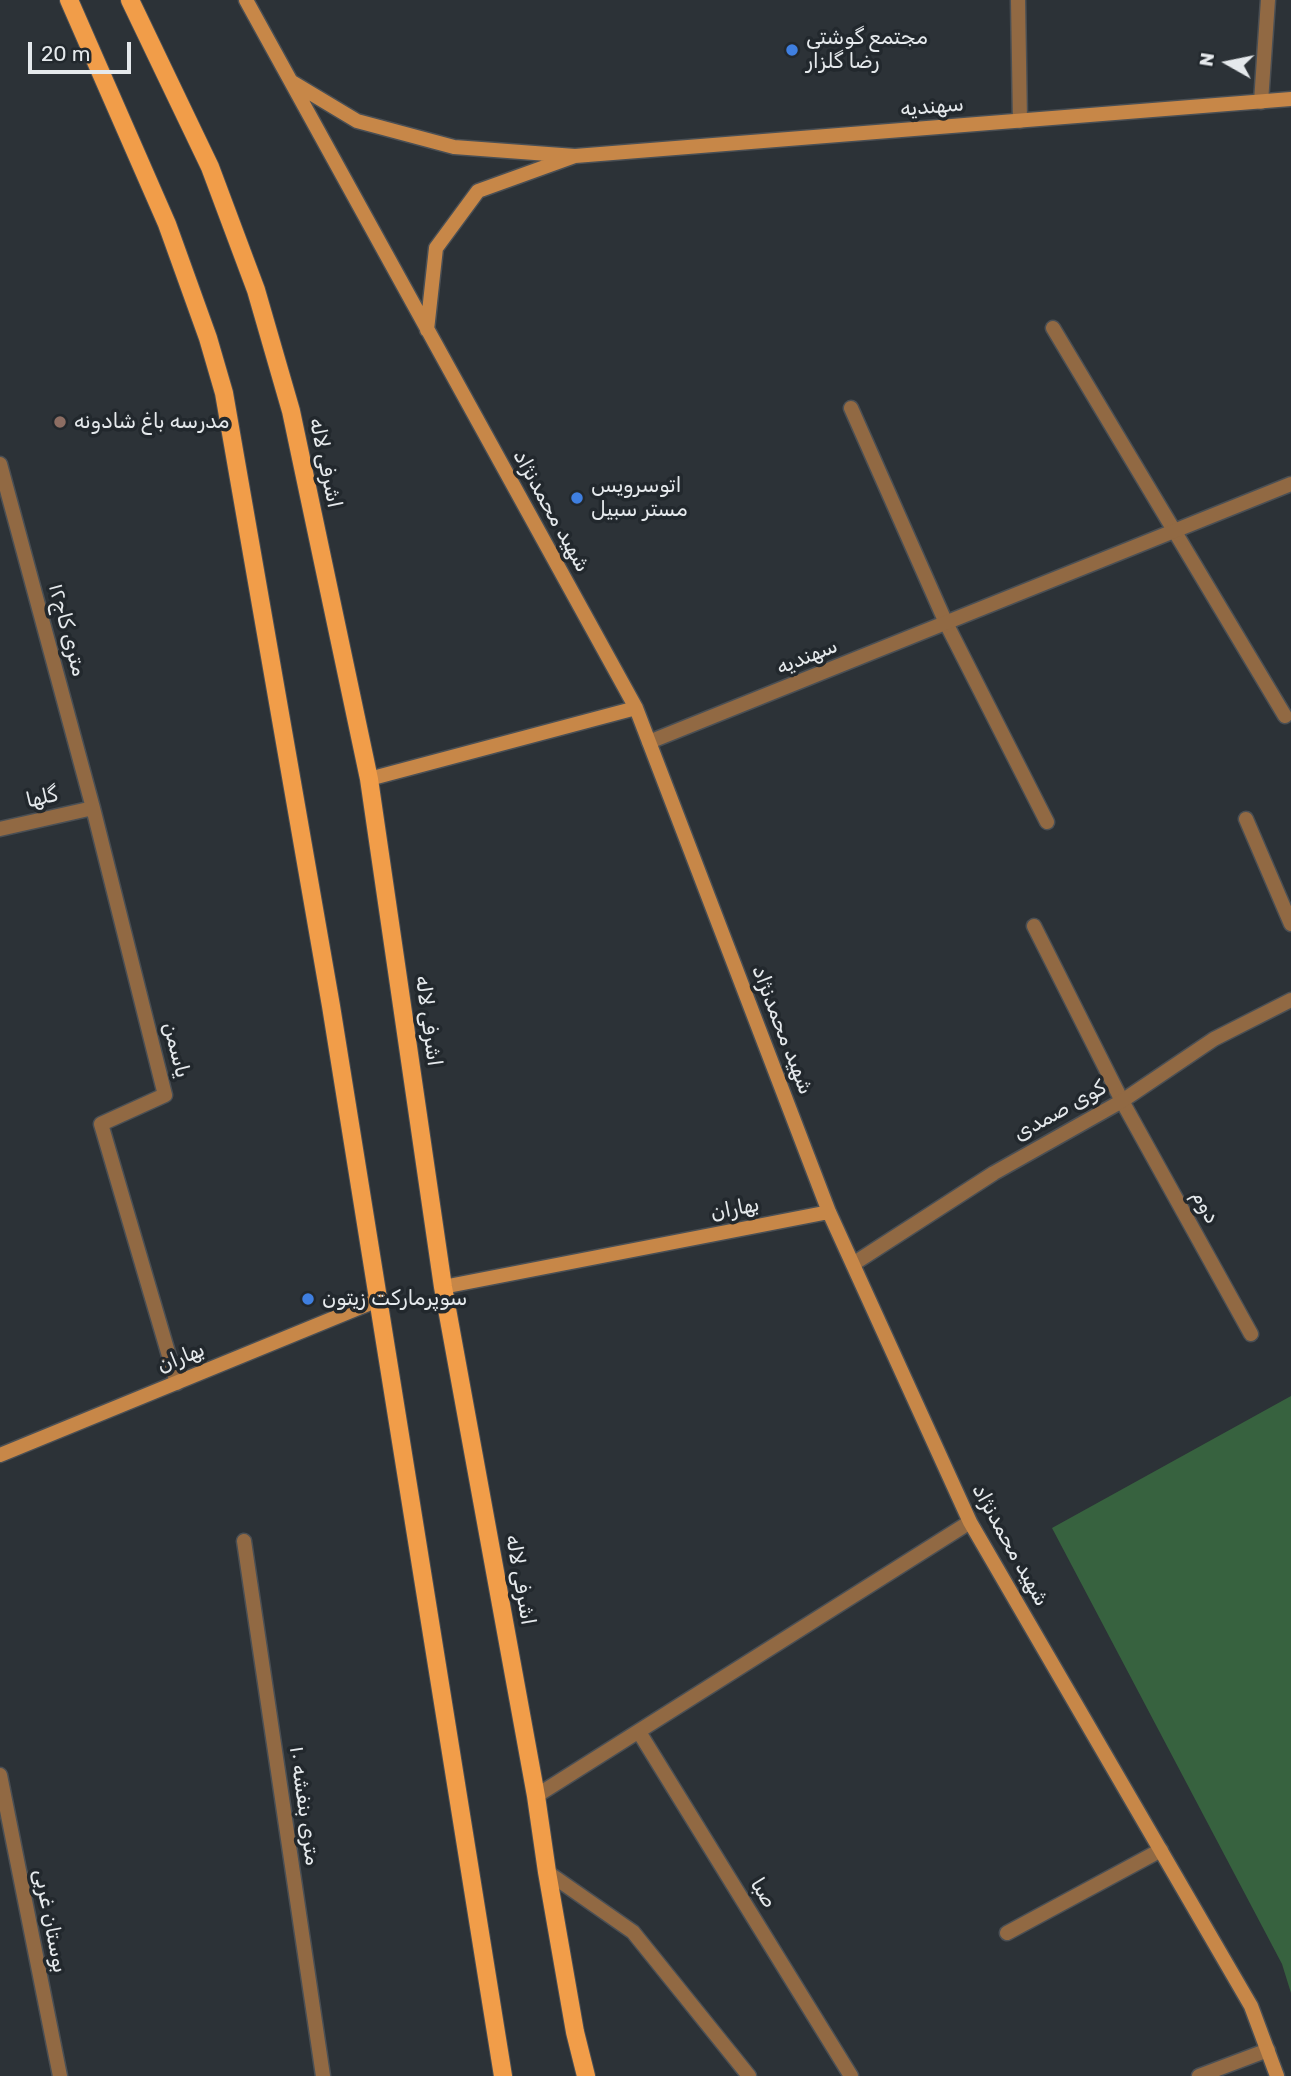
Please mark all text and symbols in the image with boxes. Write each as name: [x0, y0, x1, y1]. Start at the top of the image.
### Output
place label: مجتمع گوشتی رضا گلزار: [806, 25, 928, 75]
scale bar: [32, 28, 135, 72]
north arrow: [1193, 28, 1263, 98]
text: 20 m: [41, 41, 90, 66]
marker: مجتمع گوشتی رضا گلزار: [784, 42, 800, 58]
text: N: [1194, 51, 1219, 68]
street label: سهندیه: [899, 92, 965, 122]
place label: مدرسه باغ شادونه: [74, 409, 229, 435]
marker: مدرسه باغ شادونه: [52, 414, 68, 430]
street label: اشرفی لاله: [303, 416, 347, 510]
street label: شهید محمدنژاد: [507, 445, 595, 577]
place label: اتوسرویس مستر سبیل: [591, 473, 688, 523]
marker: اتوسرویس مستر سبیل: [569, 490, 585, 506]
street label: ۱۲متری کاج: [43, 581, 91, 679]
street label: سهندیه: [773, 633, 841, 681]
street label: گلها: [23, 782, 61, 814]
street label: شهید محمدنژاد: [746, 962, 818, 1098]
street label: اشرفی لاله: [409, 974, 447, 1068]
street label: یاسمن: [157, 1020, 195, 1080]
street label: کوی صمدی: [1009, 1075, 1111, 1147]
street label: دوم: [1186, 1186, 1224, 1228]
street label: بهاران: [709, 1192, 761, 1226]
place label: سوپرمارکت زیتون: [322, 1286, 467, 1312]
marker: سوپرمارکت زیتون: [300, 1291, 316, 1307]
street label: بهاران: [154, 1337, 208, 1379]
street label: شهید محمدنژاد: [966, 1479, 1054, 1611]
street label: اشرفی لاله: [500, 1533, 540, 1627]
street label: ۱۰ متری بنفشه: [283, 1745, 325, 1867]
street label: بوستان غربی: [28, 1867, 72, 1975]
street label: صبا: [744, 1873, 782, 1913]

